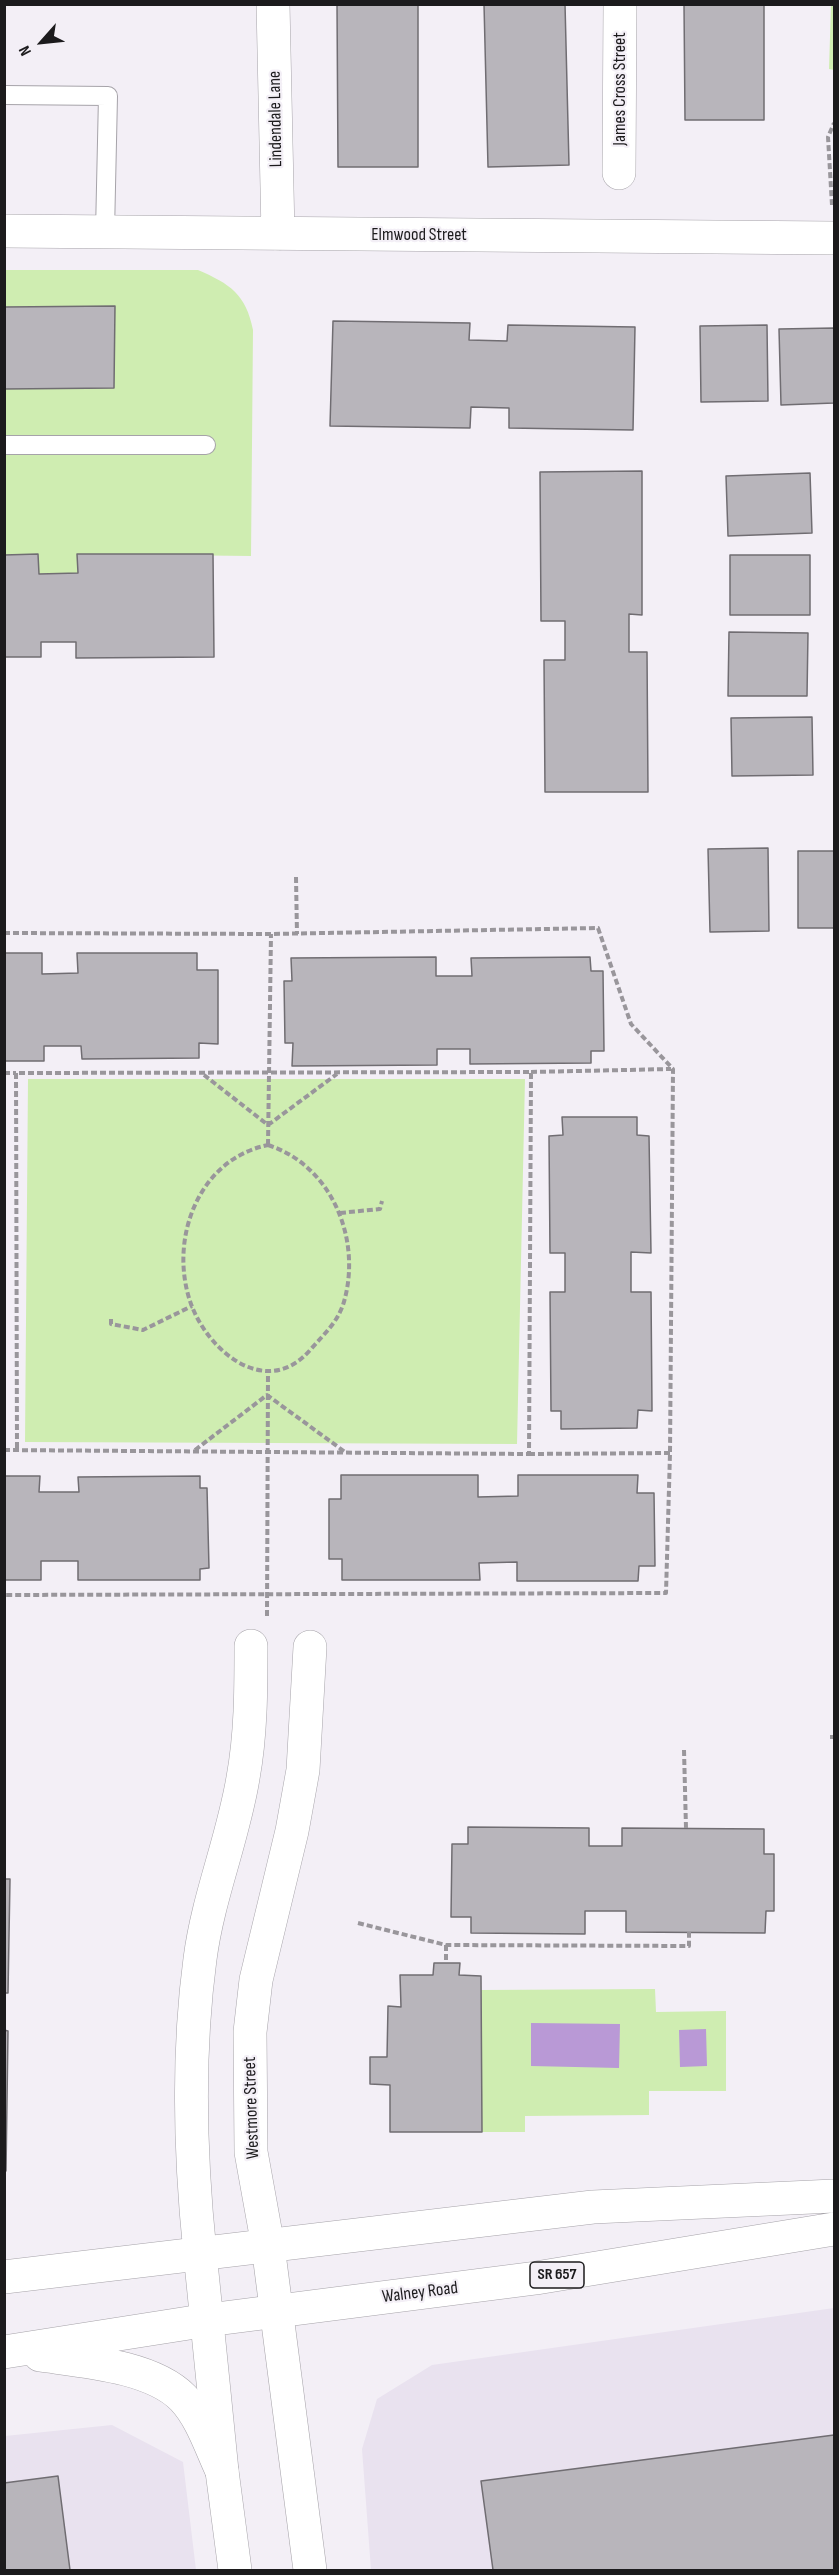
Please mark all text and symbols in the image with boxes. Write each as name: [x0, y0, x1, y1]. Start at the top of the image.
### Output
north arrow: [12, 12, 72, 72]
street label: James Cross Street: [609, 32, 631, 146]
text: N: [15, 42, 36, 59]
street label: Lindendale Lane: [264, 71, 288, 167]
street label: Elmwood Street: [371, 224, 467, 246]
street label: Westmore Street: [239, 2056, 265, 2160]
road number: SR 657: [530, 2262, 584, 2288]
street label: Walney Road: [381, 2278, 459, 2308]

